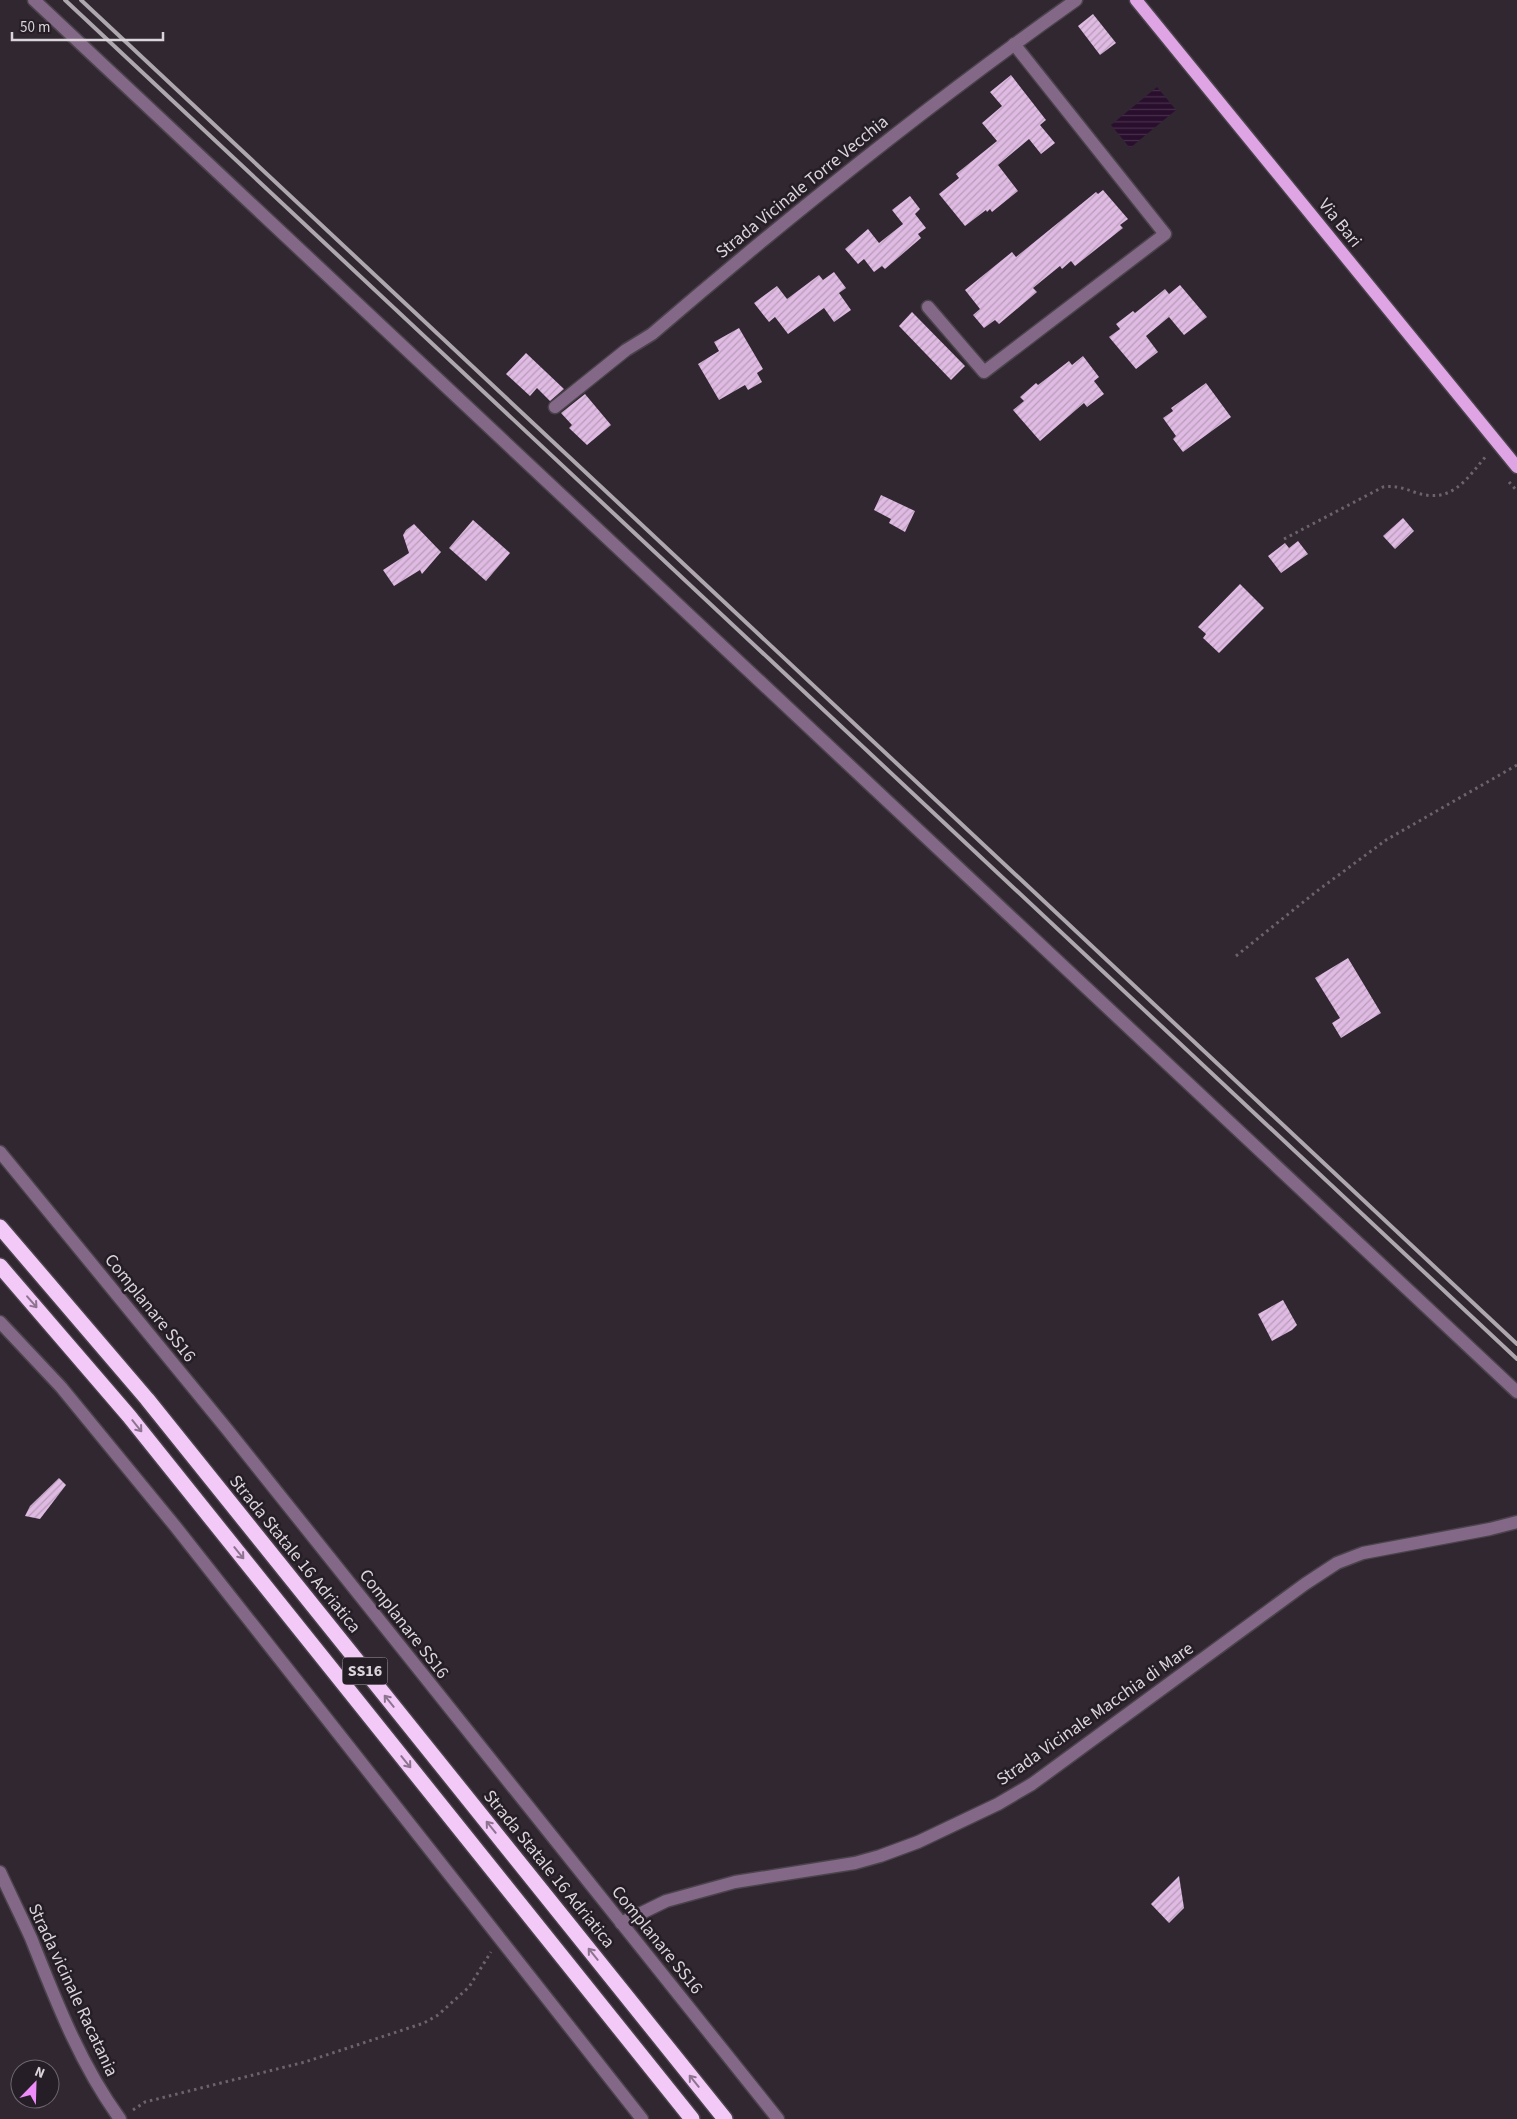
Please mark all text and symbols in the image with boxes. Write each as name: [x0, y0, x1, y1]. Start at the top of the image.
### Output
scale bar: [12, 10, 164, 42]
text: 50 m: [20, 17, 50, 38]
street label: Strada Vicinale Torre Vecchia: [710, 109, 894, 265]
street label: Via Bari: [1312, 193, 1368, 253]
street label: Complanare SS16: [98, 1248, 202, 1368]
one-way arrow: [26, 1296, 38, 1309]
one-way arrow: [132, 1419, 143, 1432]
street label: Strada Statale 16 Adriatica: [223, 1470, 367, 1638]
one-way arrow: [234, 1546, 244, 1560]
street label: Complanare SS16: [355, 1565, 453, 1683]
street label: Strada Vicinale Macchia di Mare: [991, 1636, 1199, 1792]
road number: SS16: [342, 1658, 388, 1684]
one-way arrow: [384, 1694, 395, 1707]
one-way arrow: [401, 1755, 412, 1768]
street label: Strada Statale 16 Adriatica: [477, 1785, 621, 1953]
one-way arrow: [485, 1821, 496, 1834]
street label: Complanare SS16: [605, 1880, 709, 2000]
street label: Strada vicinale Racatania: [22, 1899, 124, 2081]
one-way arrow: [587, 1948, 598, 1961]
north arrow: [10, 2059, 60, 2109]
text: N: [31, 2062, 48, 2084]
one-way arrow: [689, 2075, 700, 2088]

